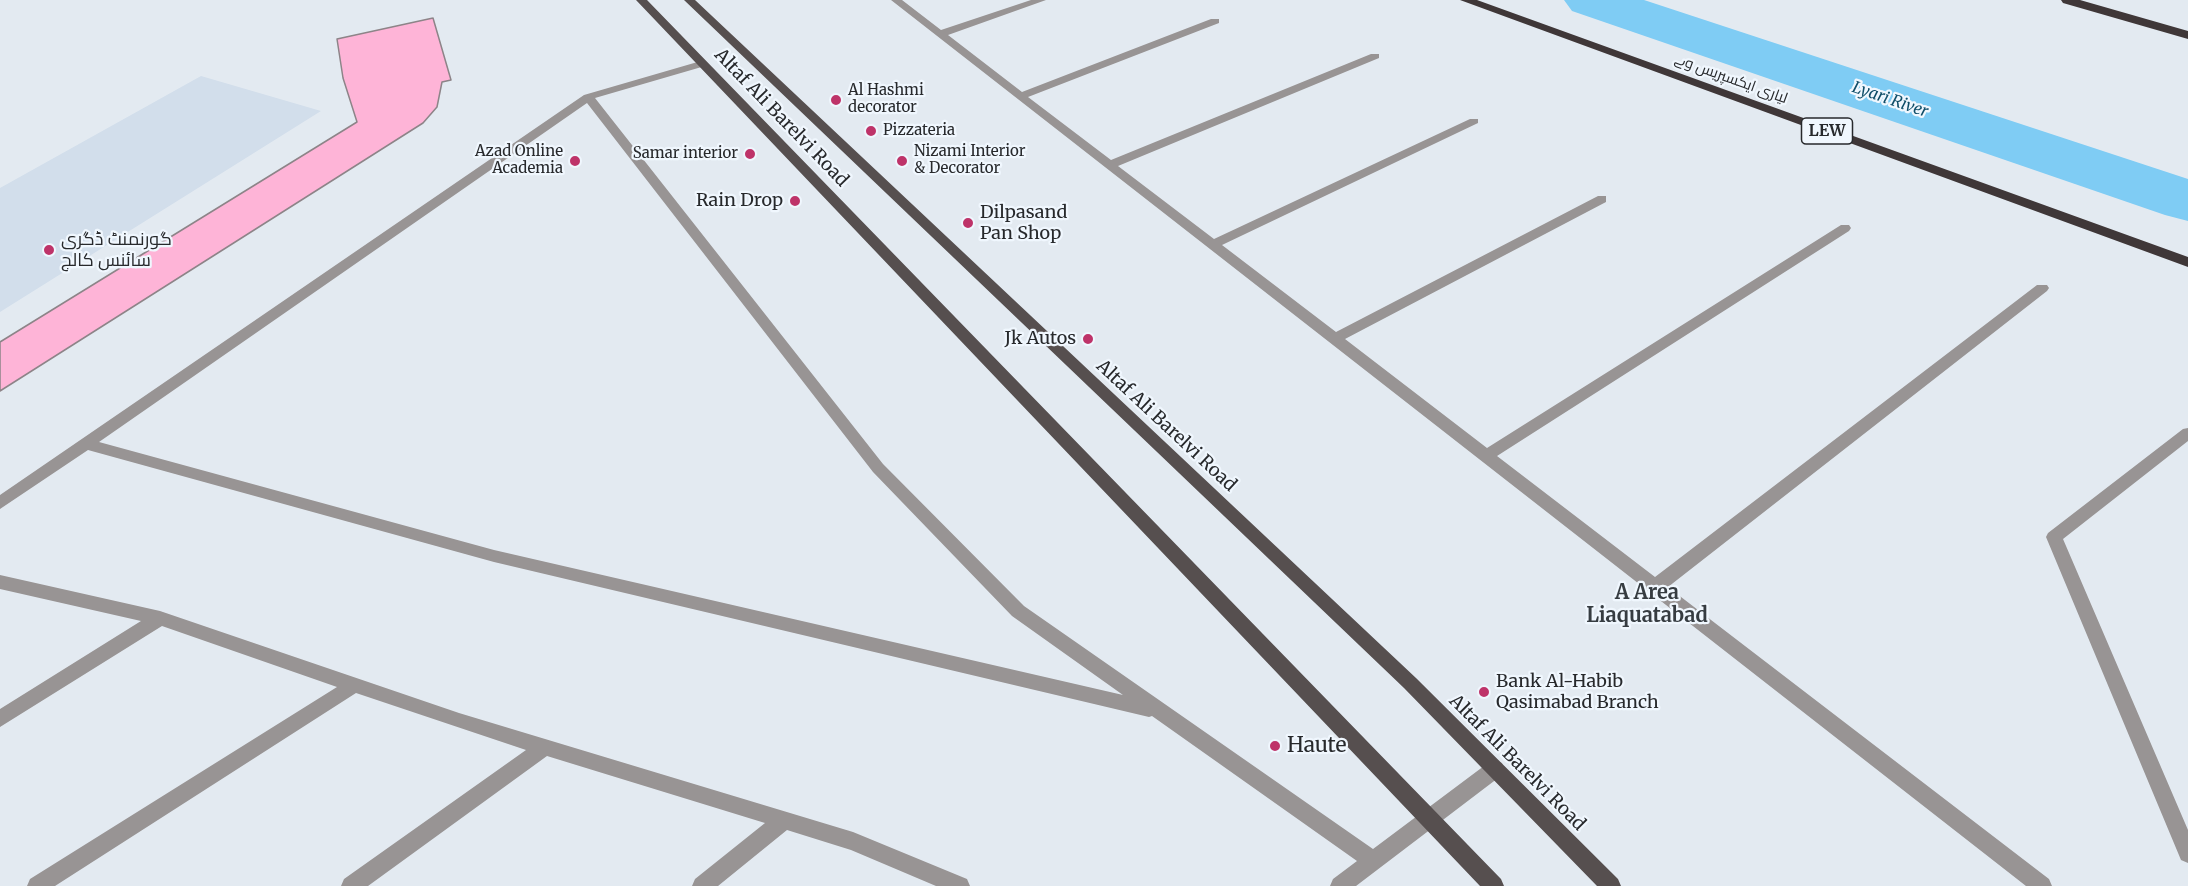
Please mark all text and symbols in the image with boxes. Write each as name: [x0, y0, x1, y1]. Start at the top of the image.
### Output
street label: Altaf Ali Barelvi Road: [710, 45, 852, 191]
street label: لیاری ایکسپریس وے: [1672, 50, 1790, 108]
water label: Lyari River: [1850, 78, 1930, 122]
place label: Al Hashmi decorator: [848, 82, 924, 117]
marker: Al Hashmi decorator: [829, 93, 843, 107]
road number: LEW: [1802, 118, 1852, 144]
place label: Pizzateria: [883, 122, 955, 140]
marker: Pizzateria: [864, 124, 878, 138]
place label: Azad Online Academia: [475, 143, 563, 178]
place label: Nizami Interior & Decorator: [914, 143, 1026, 178]
place label: Samar interior: [633, 145, 738, 163]
marker: Samar interior: [743, 147, 757, 161]
marker: Azad Online Academia: [568, 154, 582, 168]
marker: Nizami Interior & Decorator: [895, 154, 909, 168]
place label: Rain Drop: [696, 190, 783, 212]
marker: Rain Drop: [788, 194, 802, 208]
place label: Dilpasand Pan Shop: [980, 202, 1067, 244]
marker: Dilpasand Pan Shop: [961, 216, 975, 230]
place label: گورنمنٹ ڈگری سائنس کالج: [61, 229, 172, 272]
marker: گورنمنٹ ڈگری سائنس کالج: [42, 243, 56, 257]
place label: Jk Autos: [1004, 328, 1076, 350]
marker: Jk Autos: [1081, 332, 1095, 346]
street label: Altaf Ali Barelvi Road: [1092, 356, 1240, 496]
district label: A Area Liaquatabad: [1586, 581, 1708, 628]
place label: Bank Al-Habib Qasimabad Branch: [1496, 671, 1659, 714]
marker: Bank Al-Habib Qasimabad Branch: [1477, 685, 1491, 699]
street label: Altaf Ali Barelvi Road: [1445, 691, 1589, 835]
place label: Haute: [1287, 733, 1346, 759]
marker: Haute: [1268, 739, 1282, 753]

